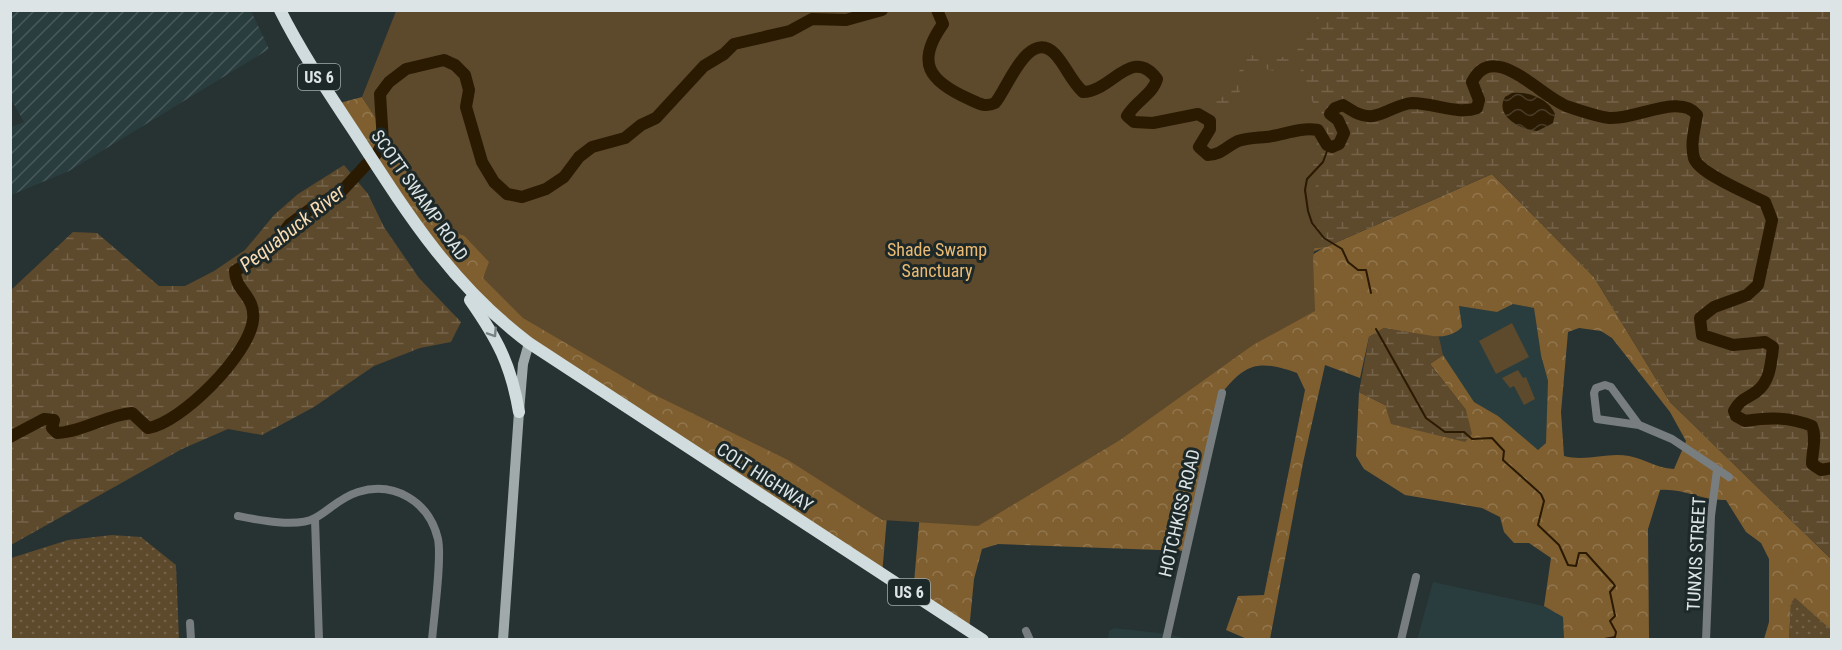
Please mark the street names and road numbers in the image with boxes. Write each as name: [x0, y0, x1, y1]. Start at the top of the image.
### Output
road number: US 6: [298, 64, 340, 90]
street label: SCOTT SWAMP ROAD: [367, 126, 473, 264]
street label: COLT HIGHWAY: [713, 438, 817, 516]
street label: HOTCHKISS ROAD: [1154, 447, 1204, 579]
street label: TUNXIS STREET: [1683, 496, 1709, 612]
road number: US 6: [888, 579, 930, 605]

